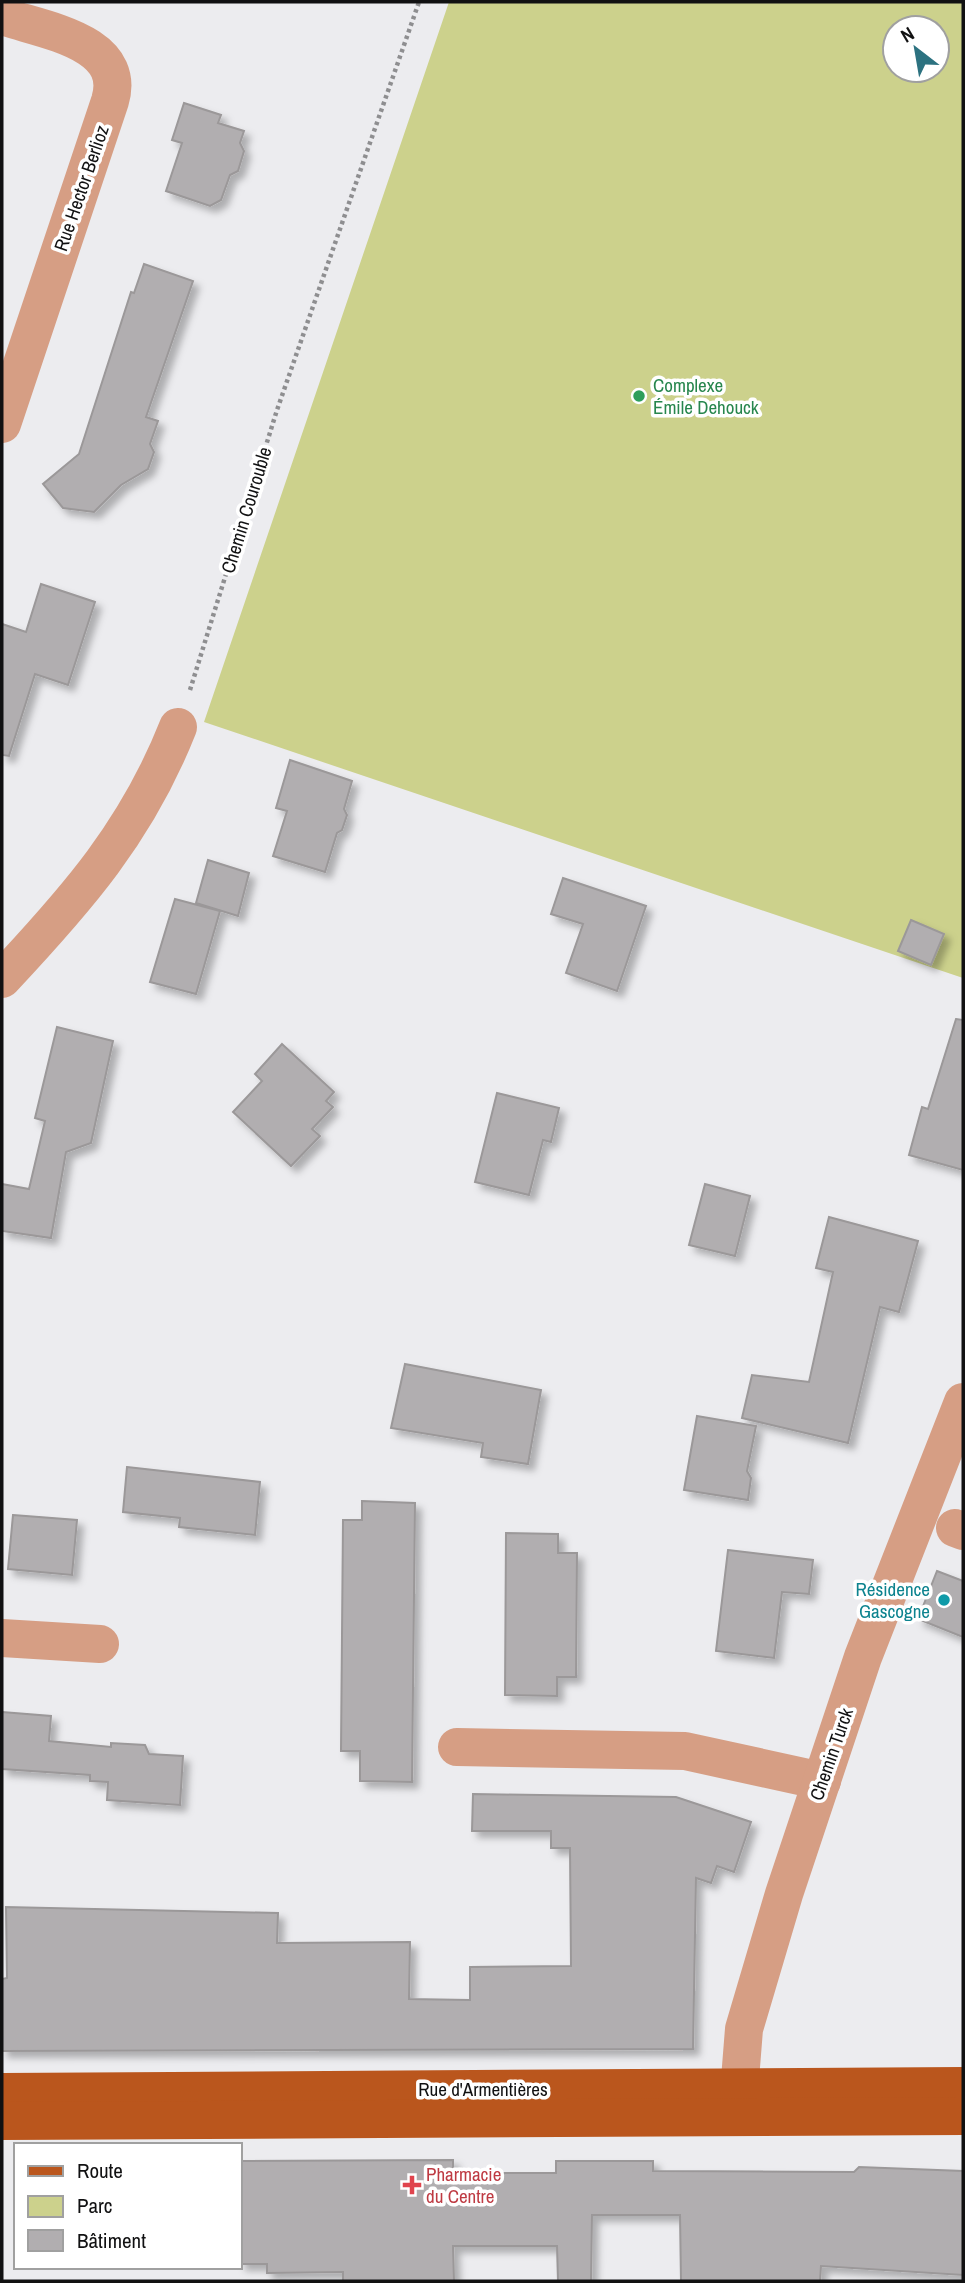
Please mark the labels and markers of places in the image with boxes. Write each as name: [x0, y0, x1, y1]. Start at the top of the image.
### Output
place label: Complexe Émile Dehouck: [653, 372, 759, 420]
marker: Complexe Émile Dehouck: [631, 388, 647, 404]
place label: Résidence Gascogne: [856, 1576, 930, 1624]
marker: Résidence Gascogne: [936, 1592, 952, 1608]
place label: Pharmacie du Centre: [426, 2161, 501, 2209]
marker: Pharmacie du Centre: [404, 2177, 420, 2193]

